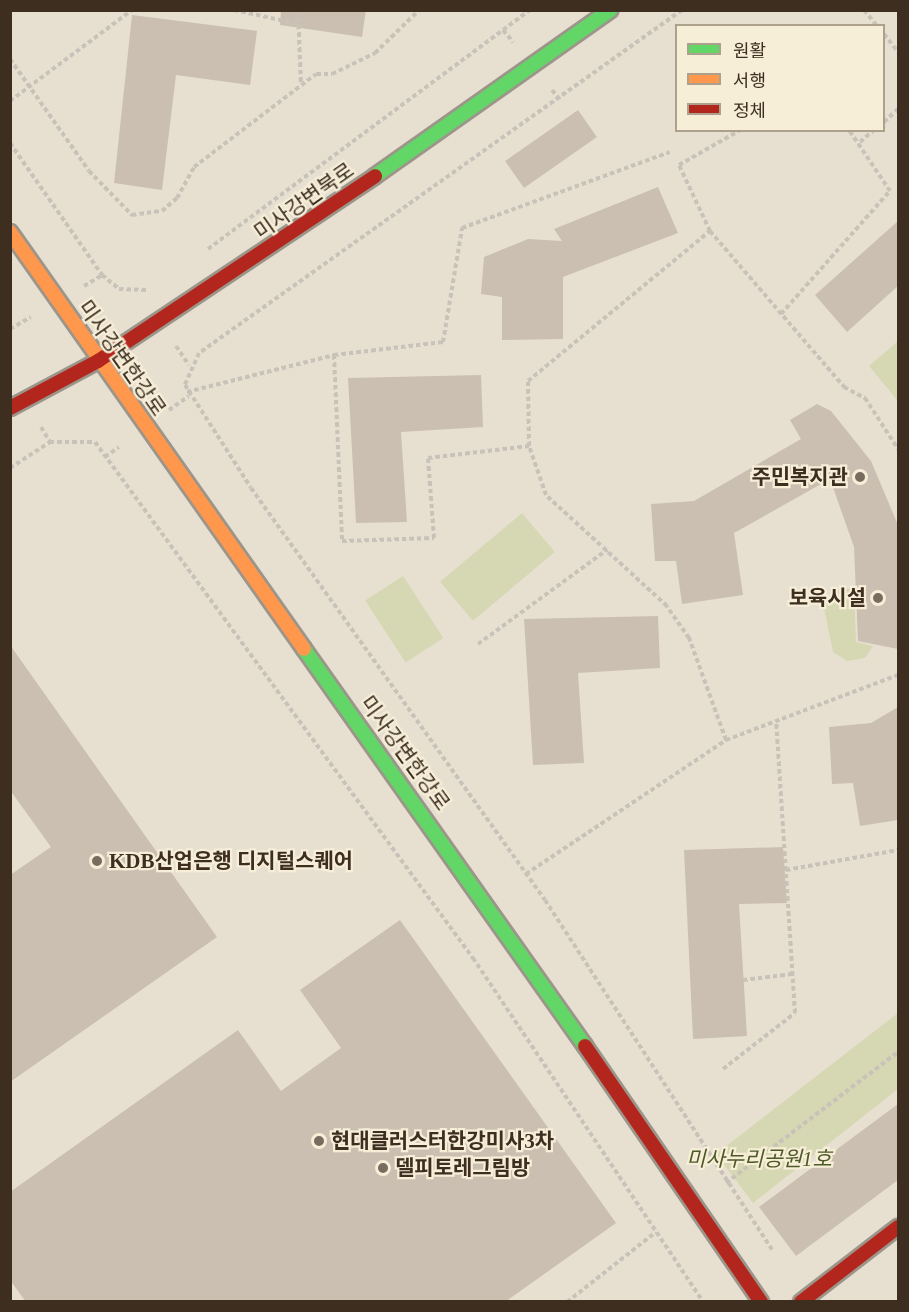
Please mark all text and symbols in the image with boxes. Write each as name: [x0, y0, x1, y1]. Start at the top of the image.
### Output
legend: [675, 24, 885, 132]
text: 원활: [733, 41, 766, 61]
text: 서행: [733, 71, 766, 91]
text: 정체: [733, 101, 766, 121]
street label: 미사강변북로: [249, 157, 359, 245]
street label: 미사강변한강로: [73, 295, 171, 421]
place label: 주민복지관: [751, 464, 848, 490]
marker: 주민복지관: [853, 470, 867, 484]
place label: 보육시설: [789, 585, 866, 611]
marker: 보육시설: [871, 591, 885, 605]
street label: 미사강변한강로: [355, 691, 455, 815]
place label: KDB산업은행 디지털스퀘어: [109, 848, 353, 874]
marker: KDB산업은행 디지털스퀘어: [90, 854, 104, 868]
place label: 현대클러스터한강미사3차: [331, 1128, 554, 1154]
marker: 현대클러스터한강미사3차: [312, 1134, 326, 1148]
park label: 미사누리공원1호: [686, 1146, 832, 1172]
place label: 델피토레그림방: [395, 1155, 530, 1181]
marker: 델피토레그림방: [376, 1161, 390, 1175]

